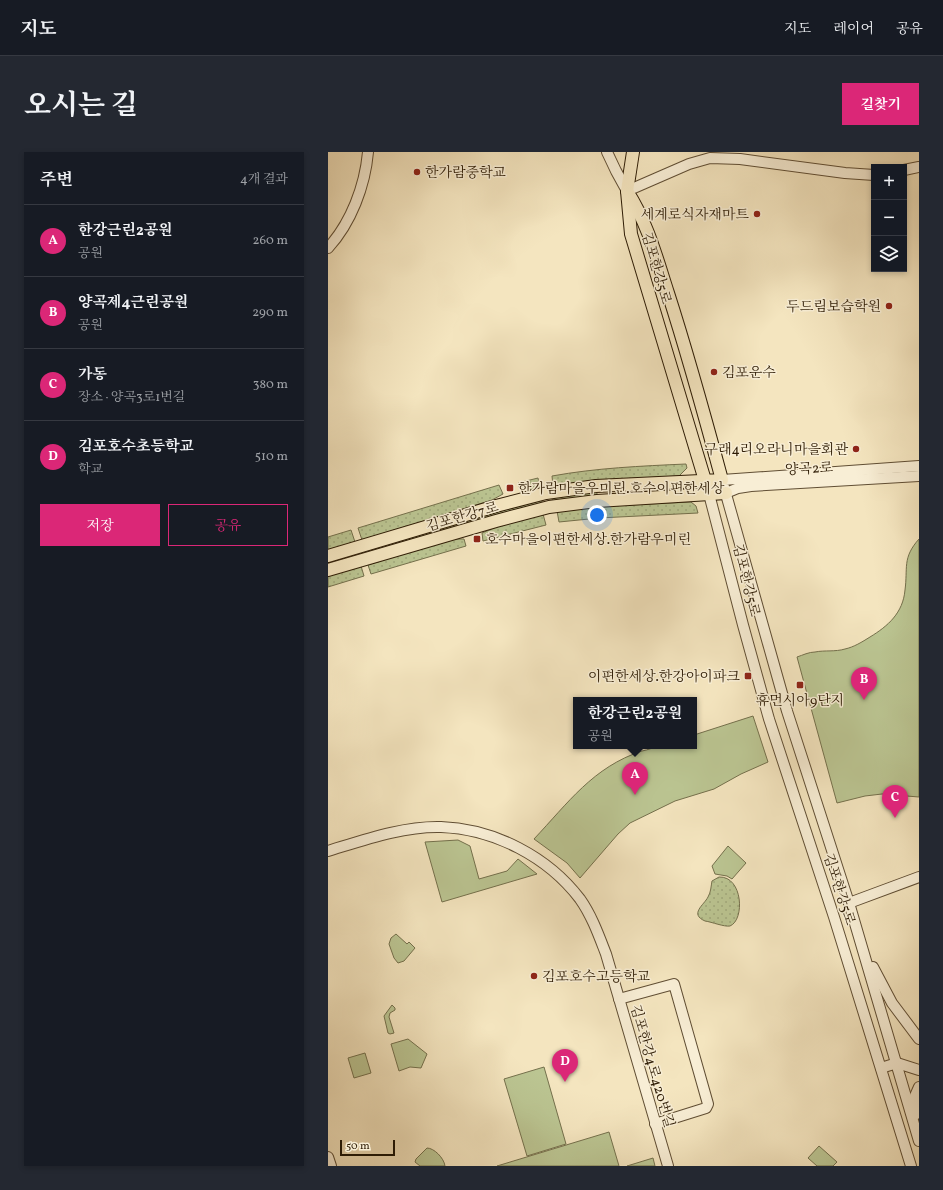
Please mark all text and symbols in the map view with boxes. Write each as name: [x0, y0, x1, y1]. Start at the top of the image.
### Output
text: 지도: [20, 17, 57, 43]
text: 지도: [784, 20, 811, 39]
text: 레이어: [833, 20, 874, 39]
text: 공유: [896, 20, 923, 39]
button: 길찾기: [842, 83, 919, 125]
text: 오시는 길: [24, 87, 138, 126]
place label: 한가람중학교: [425, 164, 507, 183]
map controls: [871, 164, 907, 272]
button: +: [871, 164, 907, 200]
marker: 한가람중학교: [412, 167, 422, 177]
text: 주변: [40, 169, 73, 192]
text: 4개 결과: [240, 171, 288, 189]
button: −: [871, 200, 907, 236]
place label: 세계로식자재마트: [641, 206, 749, 225]
marker: 세계로식자재마트: [752, 209, 762, 219]
text: 한강근린2공원: [78, 221, 173, 242]
street label: 김포한강5로: [636, 230, 675, 307]
text: A: [48, 232, 58, 250]
text: 260 m: [253, 232, 288, 250]
button: layers: [871, 236, 907, 272]
text: 공원: [78, 245, 103, 263]
text: 양곡제4근린공원: [78, 293, 189, 314]
place label: 두드림보습학원: [786, 298, 881, 317]
marker: 두드림보습학원: [884, 301, 894, 311]
text: B: [49, 304, 57, 322]
text: 290 m: [252, 304, 288, 322]
text: 공원: [78, 317, 103, 335]
place label: 김포운수: [722, 364, 777, 383]
text: 가동: [78, 365, 107, 386]
marker: 김포운수: [709, 367, 719, 377]
text: C: [49, 376, 57, 394]
text: 380 m: [253, 376, 288, 394]
text: 장소 · 양곡3로1번길: [78, 389, 185, 407]
text: 김포호수초등학교: [78, 437, 194, 458]
place label: 구래4리오라니마을회관: [704, 441, 848, 460]
marker: 구래4리오라니마을회관: [851, 444, 861, 454]
text: D: [48, 448, 58, 466]
text: 510 m: [255, 448, 288, 466]
street label: 양곡2로: [785, 459, 834, 480]
text: 학교: [78, 461, 103, 479]
place label: 한가람마을우미린.호수이편한세상: [518, 480, 725, 499]
marker: 한가람마을우미린.호수이편한세상: [505, 483, 515, 493]
street label: 김포한강7로: [424, 498, 501, 537]
button: 저장: [40, 504, 160, 546]
button: 공유: [168, 504, 288, 546]
your location: [587, 505, 607, 525]
place label: 호수마을이편한세상.한가람우미린: [485, 531, 691, 550]
marker: 호수마을이편한세상.한가람우미린: [472, 534, 482, 544]
street label: 김포한강5로: [727, 542, 764, 619]
pin: B: [851, 667, 877, 700]
place label: 이편한세상.한강아이파크: [588, 668, 740, 687]
marker: 이편한세상.한강아이파크: [743, 671, 753, 681]
marker: 휴먼시아9단지: [795, 680, 805, 690]
place label: 휴먼시아9단지: [756, 692, 844, 711]
popup: [573, 697, 697, 749]
text: 한강근린2공원: [588, 704, 682, 725]
text: 공원: [588, 728, 613, 746]
pin: A: [622, 762, 648, 795]
pin: C: [882, 785, 908, 818]
street label: 김포한강5로: [818, 851, 859, 928]
place label: 김포호수고등학교: [542, 968, 651, 987]
marker: 김포호수고등학교: [529, 971, 539, 981]
street label: 김포한강4로420번길: [625, 1003, 678, 1130]
pin: D: [552, 1049, 578, 1082]
scale bar: [340, 1138, 395, 1157]
text: 50 m: [346, 1139, 370, 1154]

